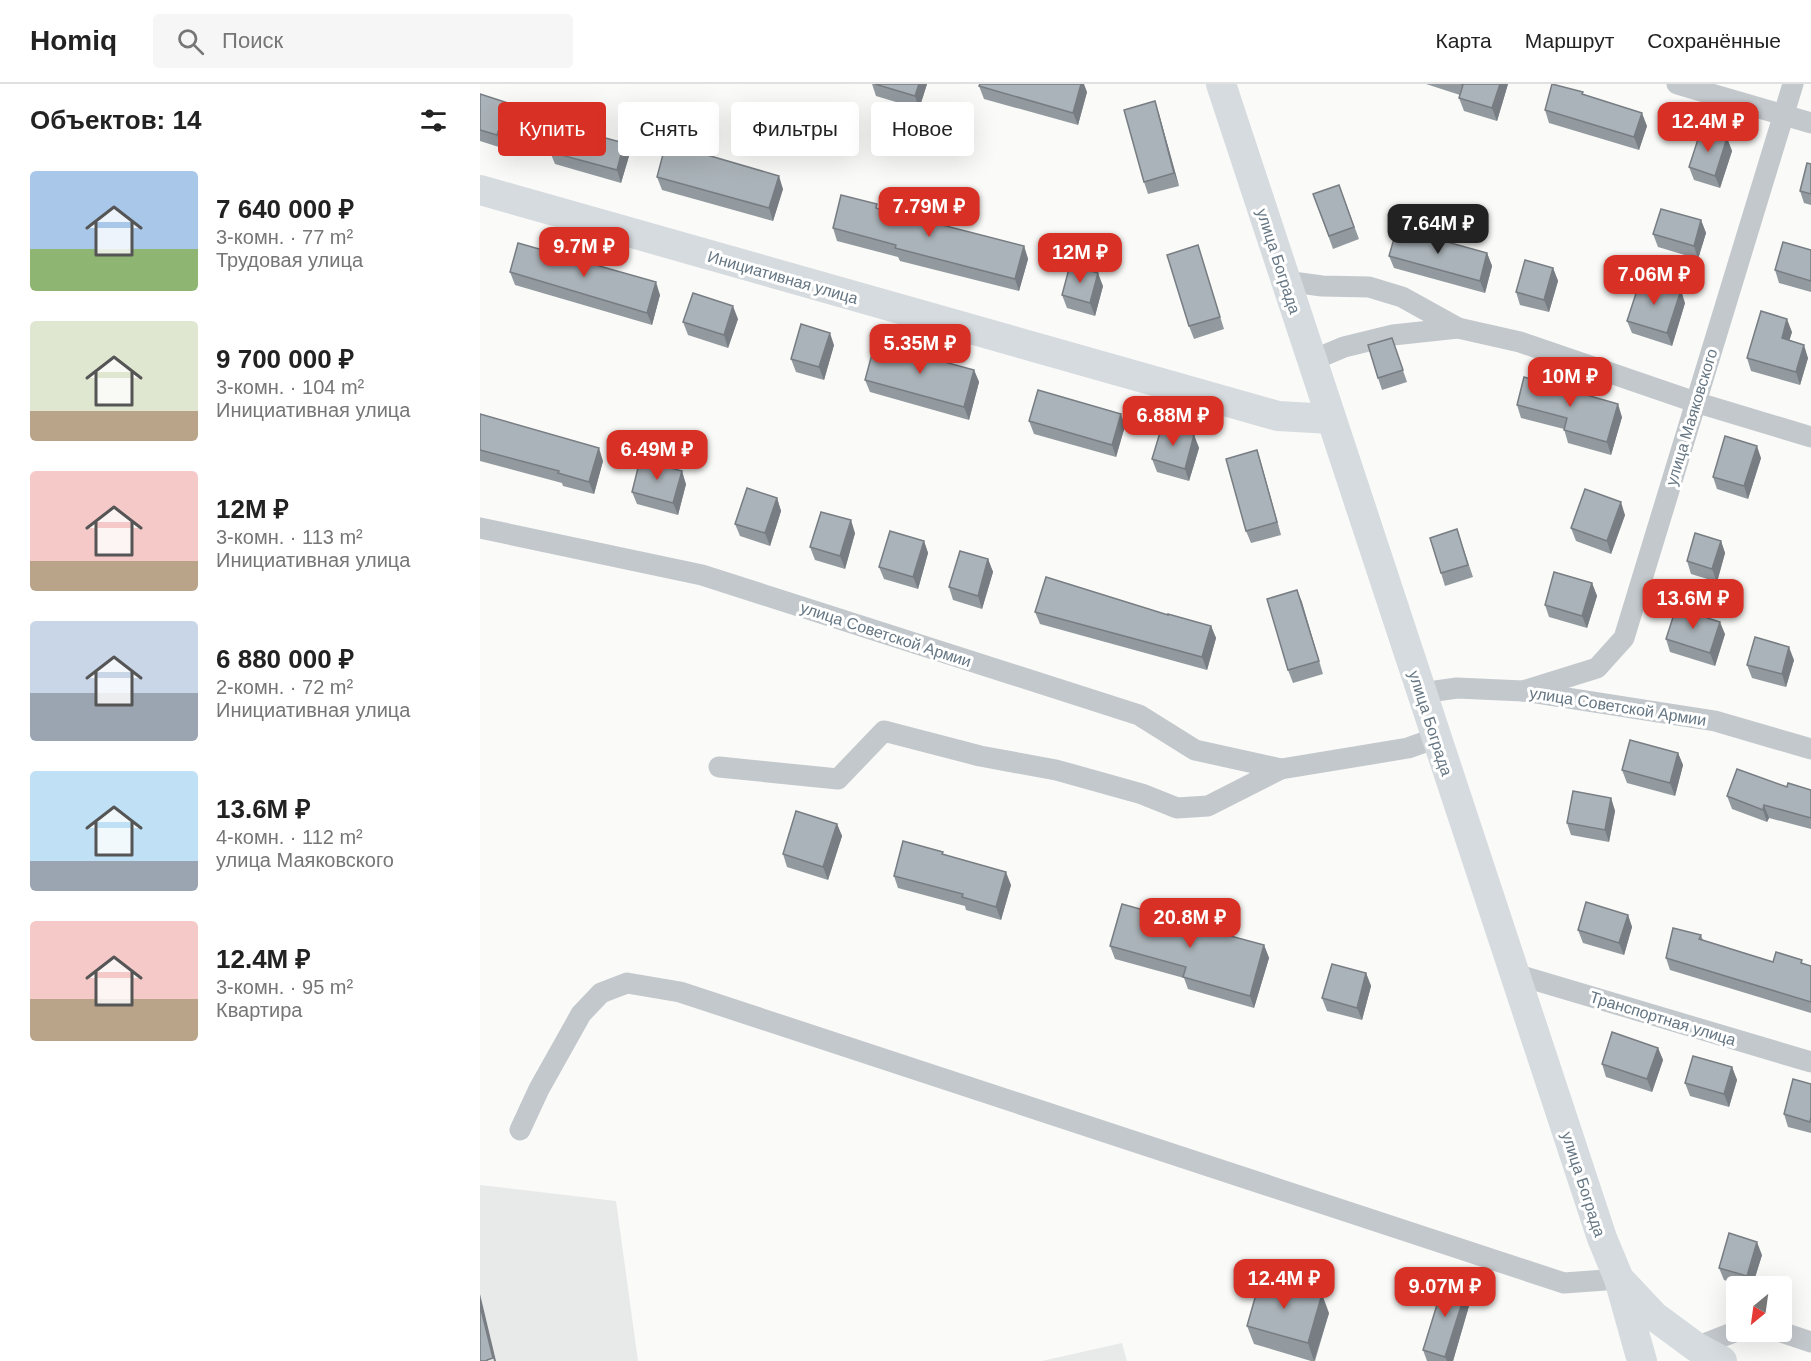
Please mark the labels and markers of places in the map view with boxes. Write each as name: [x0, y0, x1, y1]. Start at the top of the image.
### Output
pin: 12.4M ₽: [1653, 102, 1763, 153]
pin: 7.79M ₽: [874, 187, 984, 238]
pin: 7.64M ₽: [1383, 204, 1493, 255]
pin: 9.7M ₽: [535, 227, 633, 278]
pin: 12M ₽: [1038, 233, 1122, 284]
pin: 7.06M ₽: [1599, 255, 1709, 306]
pin: 5.35M ₽: [865, 324, 975, 375]
pin: 10M ₽: [1528, 357, 1612, 408]
pin: 6.88M ₽: [1118, 396, 1228, 447]
pin: 6.49M ₽: [602, 430, 712, 481]
pin: 13.6M ₽: [1638, 579, 1748, 630]
pin: 20.8M ₽: [1135, 898, 1245, 949]
pin: 12.4M ₽: [1229, 1259, 1339, 1310]
pin: 9.07M ₽: [1390, 1267, 1500, 1318]

